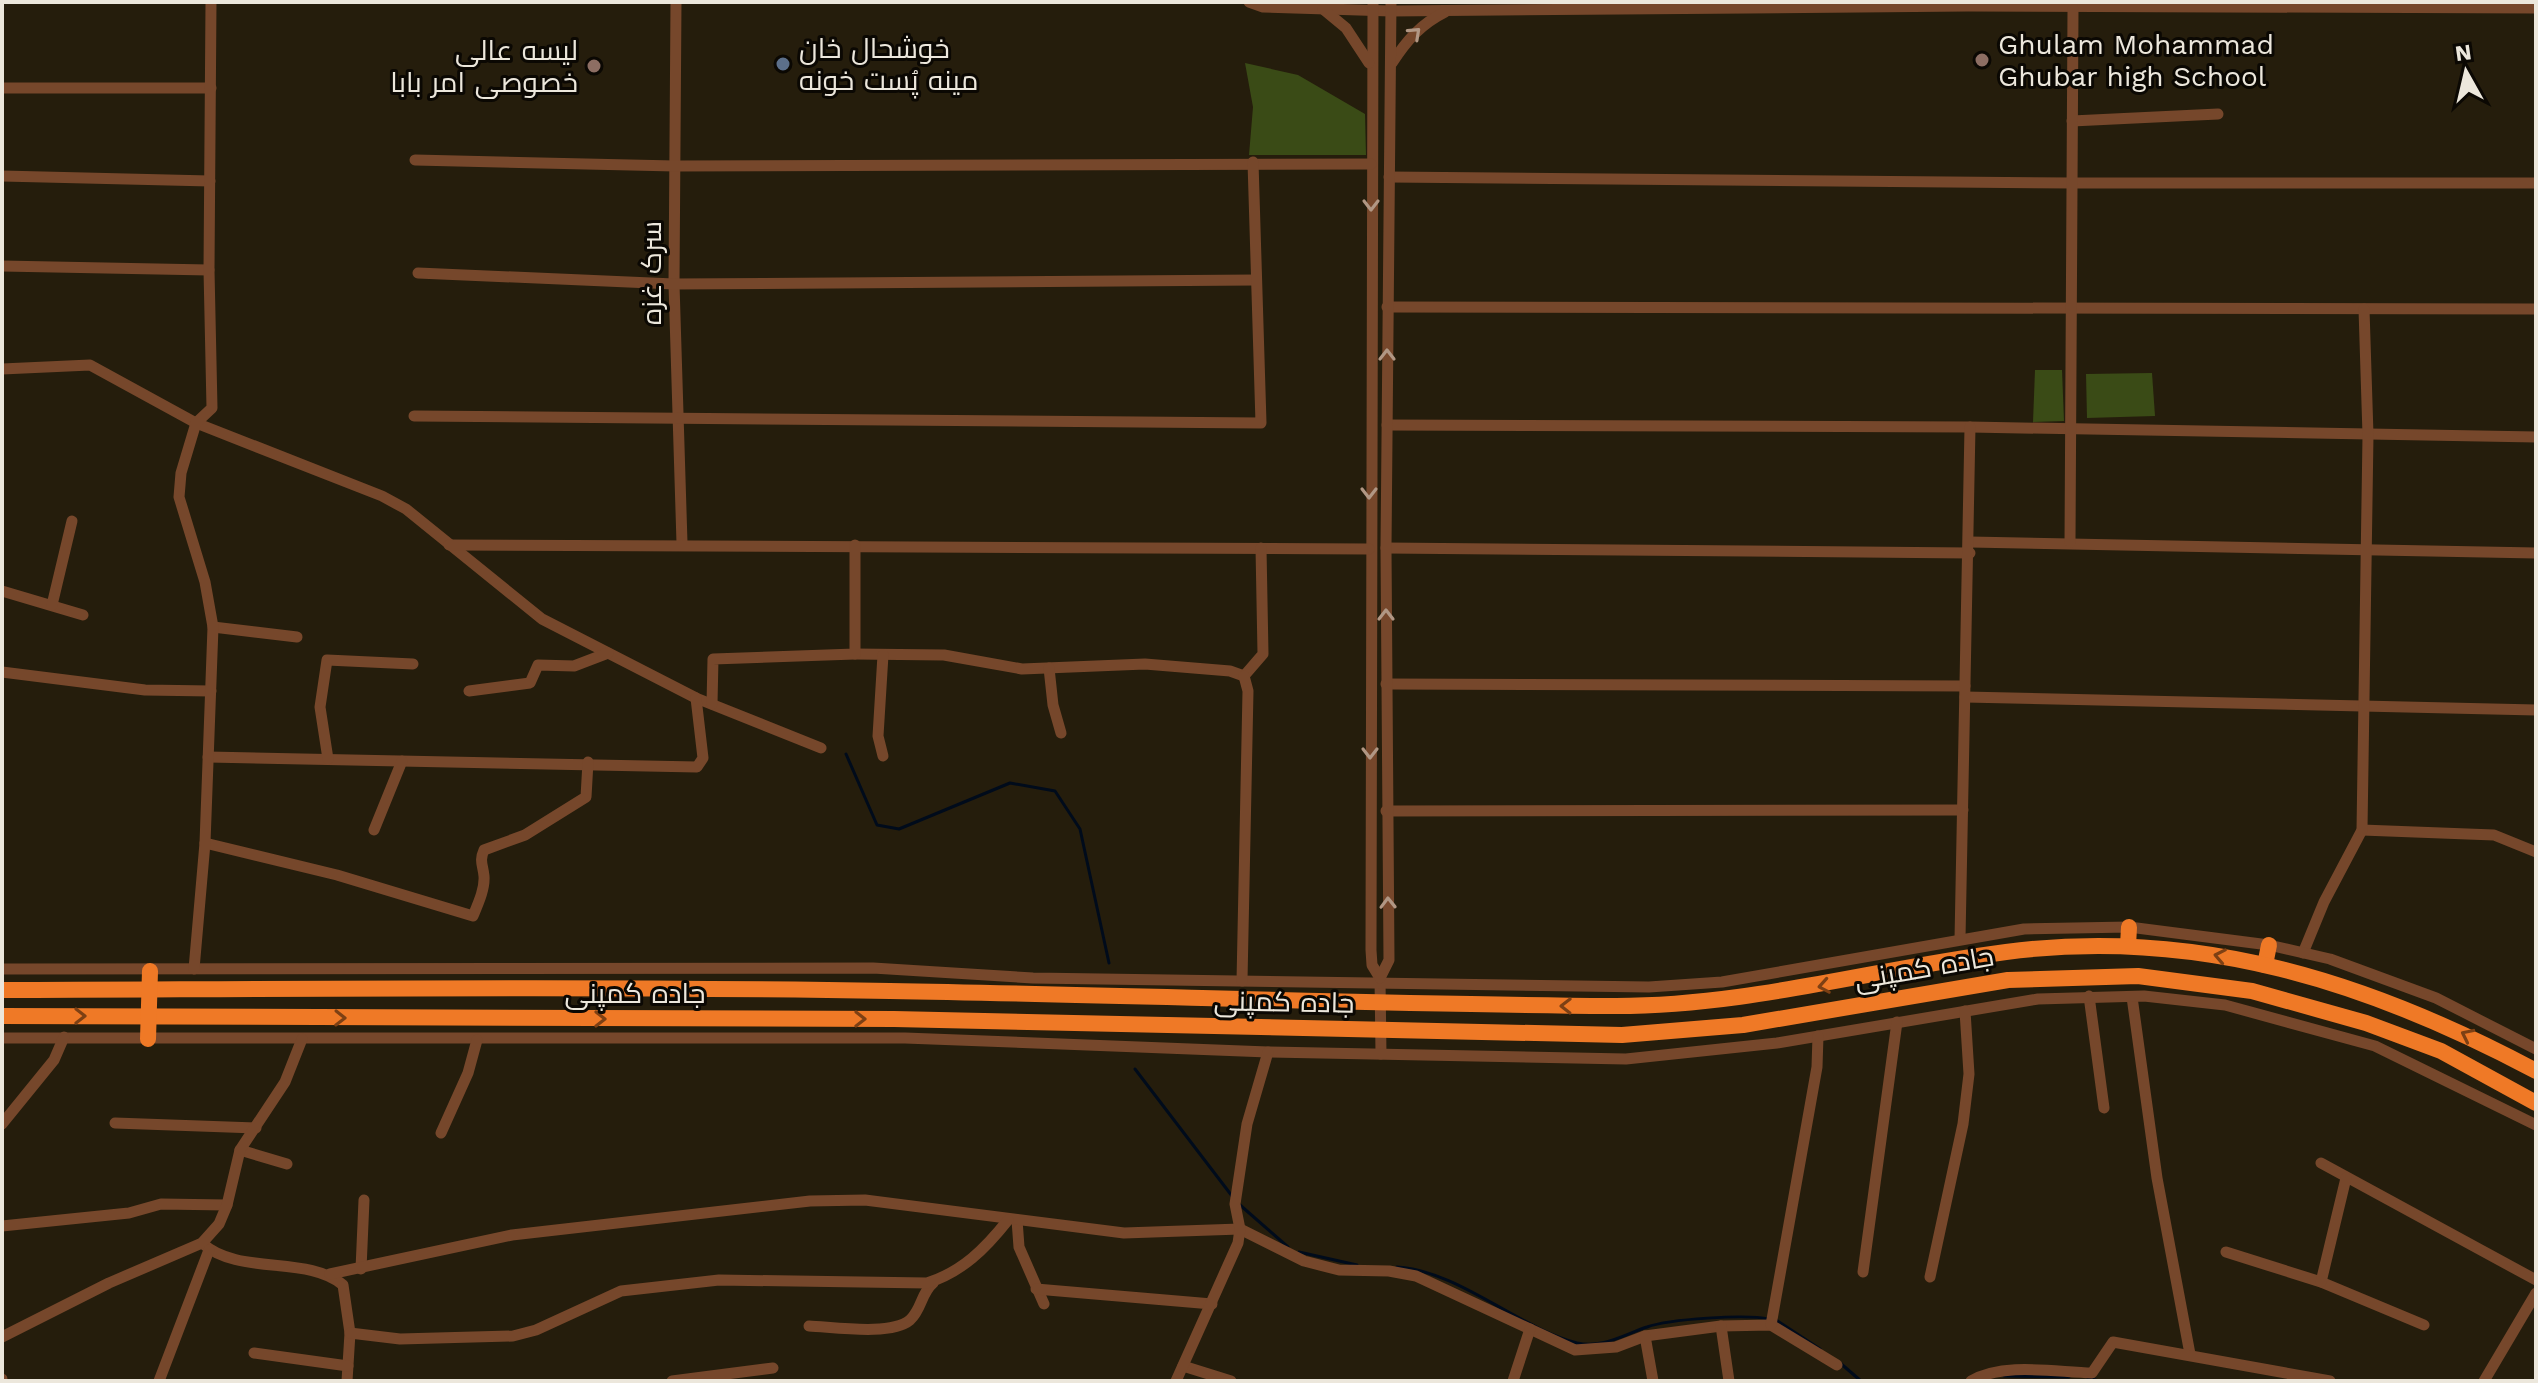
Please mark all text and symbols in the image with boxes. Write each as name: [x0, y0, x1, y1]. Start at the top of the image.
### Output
one-way arrow: [1406, 28, 1421, 42]
place label: Ghulam Mohammad Ghubar high School: [1998, 28, 2274, 93]
place label: خوشحال خان مینه پُست خونه: [799, 32, 979, 99]
north arrow: [2426, 32, 2506, 112]
place label: لیسه عالی خصوصی امر بابا: [390, 34, 578, 99]
text: N: [2453, 39, 2473, 66]
marker: Ghulam Mohammad Ghubar high School: [1973, 51, 1991, 69]
marker: خوشحال خان مینه پُست خونه: [774, 55, 792, 73]
marker: لیسه عالی خصوصی امر بابا: [585, 57, 603, 75]
one-way arrow: [1362, 199, 1380, 212]
street label: سرک غزه: [635, 221, 668, 325]
one-way arrow: [1378, 348, 1396, 361]
one-way arrow: [1360, 487, 1378, 500]
one-way arrow: [1377, 608, 1395, 621]
one-way arrow: [1361, 747, 1379, 760]
one-way arrow: [1379, 896, 1396, 909]
street label: جاده کمپنی: [1852, 940, 1996, 997]
one-way arrow: [2213, 949, 2227, 966]
one-way arrow: [1817, 976, 1831, 993]
street label: جاده کمپنی: [565, 977, 705, 1011]
street label: جاده کمپنی: [1213, 984, 1355, 1021]
one-way arrow: [1559, 997, 1572, 1014]
one-way arrow: [74, 1007, 87, 1025]
one-way arrow: [334, 1009, 347, 1026]
one-way arrow: [594, 1010, 607, 1028]
one-way arrow: [854, 1010, 867, 1028]
one-way arrow: [2461, 1029, 2475, 1045]

